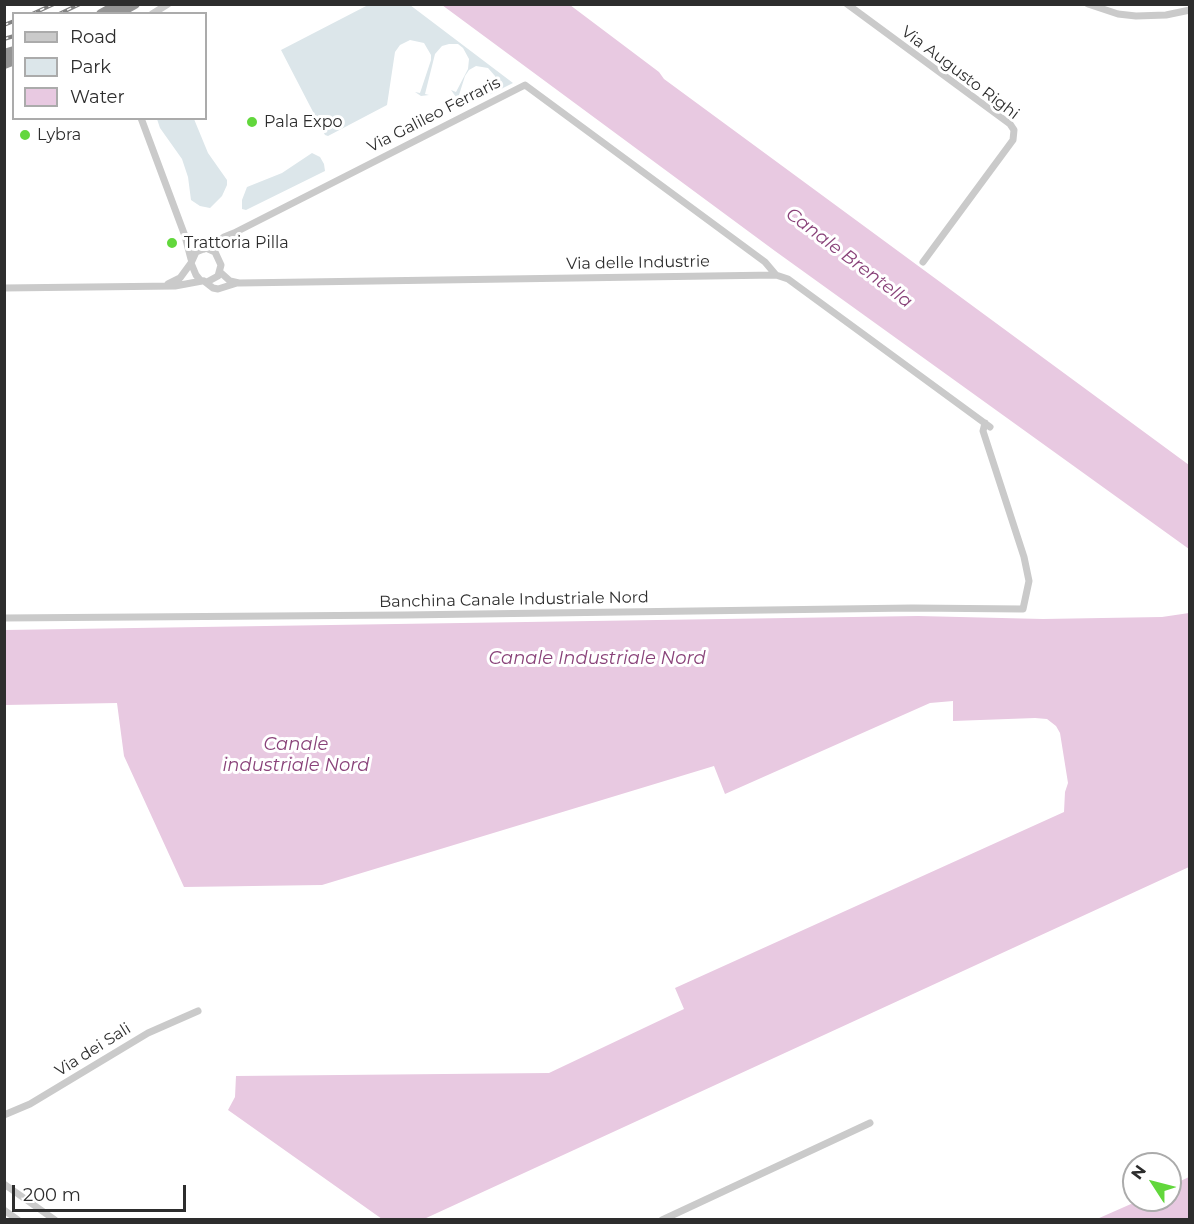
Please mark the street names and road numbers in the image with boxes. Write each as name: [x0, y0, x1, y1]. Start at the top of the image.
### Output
street label: Via Augusto Righi: [897, 22, 1023, 124]
street label: Via Galileo Ferraris: [364, 73, 504, 157]
street label: Via delle Industrie: [566, 252, 710, 274]
street label: Banchina Canale Industriale Nord: [379, 588, 649, 612]
street label: Via dei Sali: [52, 1019, 134, 1081]

